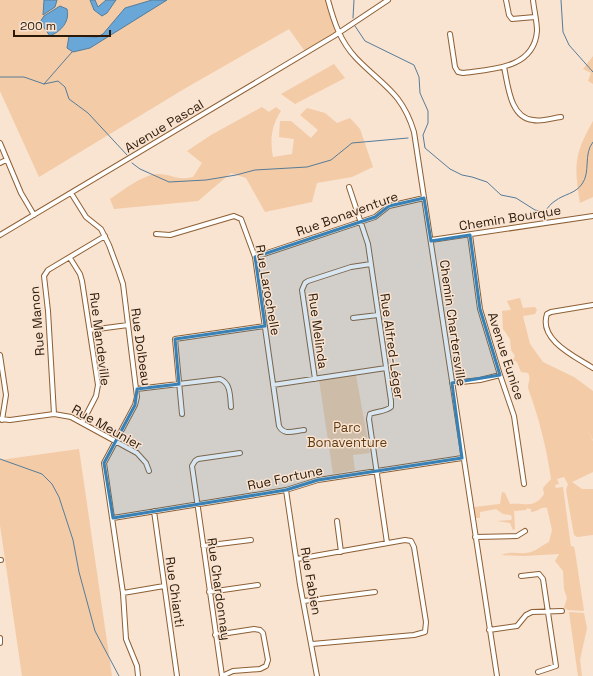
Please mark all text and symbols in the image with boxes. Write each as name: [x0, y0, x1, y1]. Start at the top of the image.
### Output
scale bar: [14, 12, 110, 38]
text: 200 m: [20, 18, 56, 34]
street label: Avenue Pascal: [121, 96, 207, 156]
street label: Rue Bonaventure: [294, 188, 400, 240]
street label: Chemin Bourque: [458, 202, 562, 234]
street label: Rue Larochelle: [252, 243, 284, 337]
street label: Chemin Chartersville: [436, 259, 470, 387]
street label: Rue Manon: [25, 285, 49, 357]
street label: Rue Mandeville: [86, 291, 114, 387]
street label: Rue Melinda: [304, 292, 332, 370]
street label: Rue Alfred-Léger: [376, 292, 408, 400]
street label: Rue Dolbeau: [127, 307, 155, 387]
street label: Avenue Eunice: [484, 310, 528, 402]
street label: Rue Meunier: [69, 401, 145, 453]
park label: Parc Bonaventure: [307, 419, 387, 451]
street label: Rue Fortune: [246, 462, 324, 494]
street label: Rue Chardonnay: [203, 537, 235, 641]
street label: Rue Fabien: [297, 546, 325, 616]
street label: Rue Chianti: [162, 556, 188, 628]

